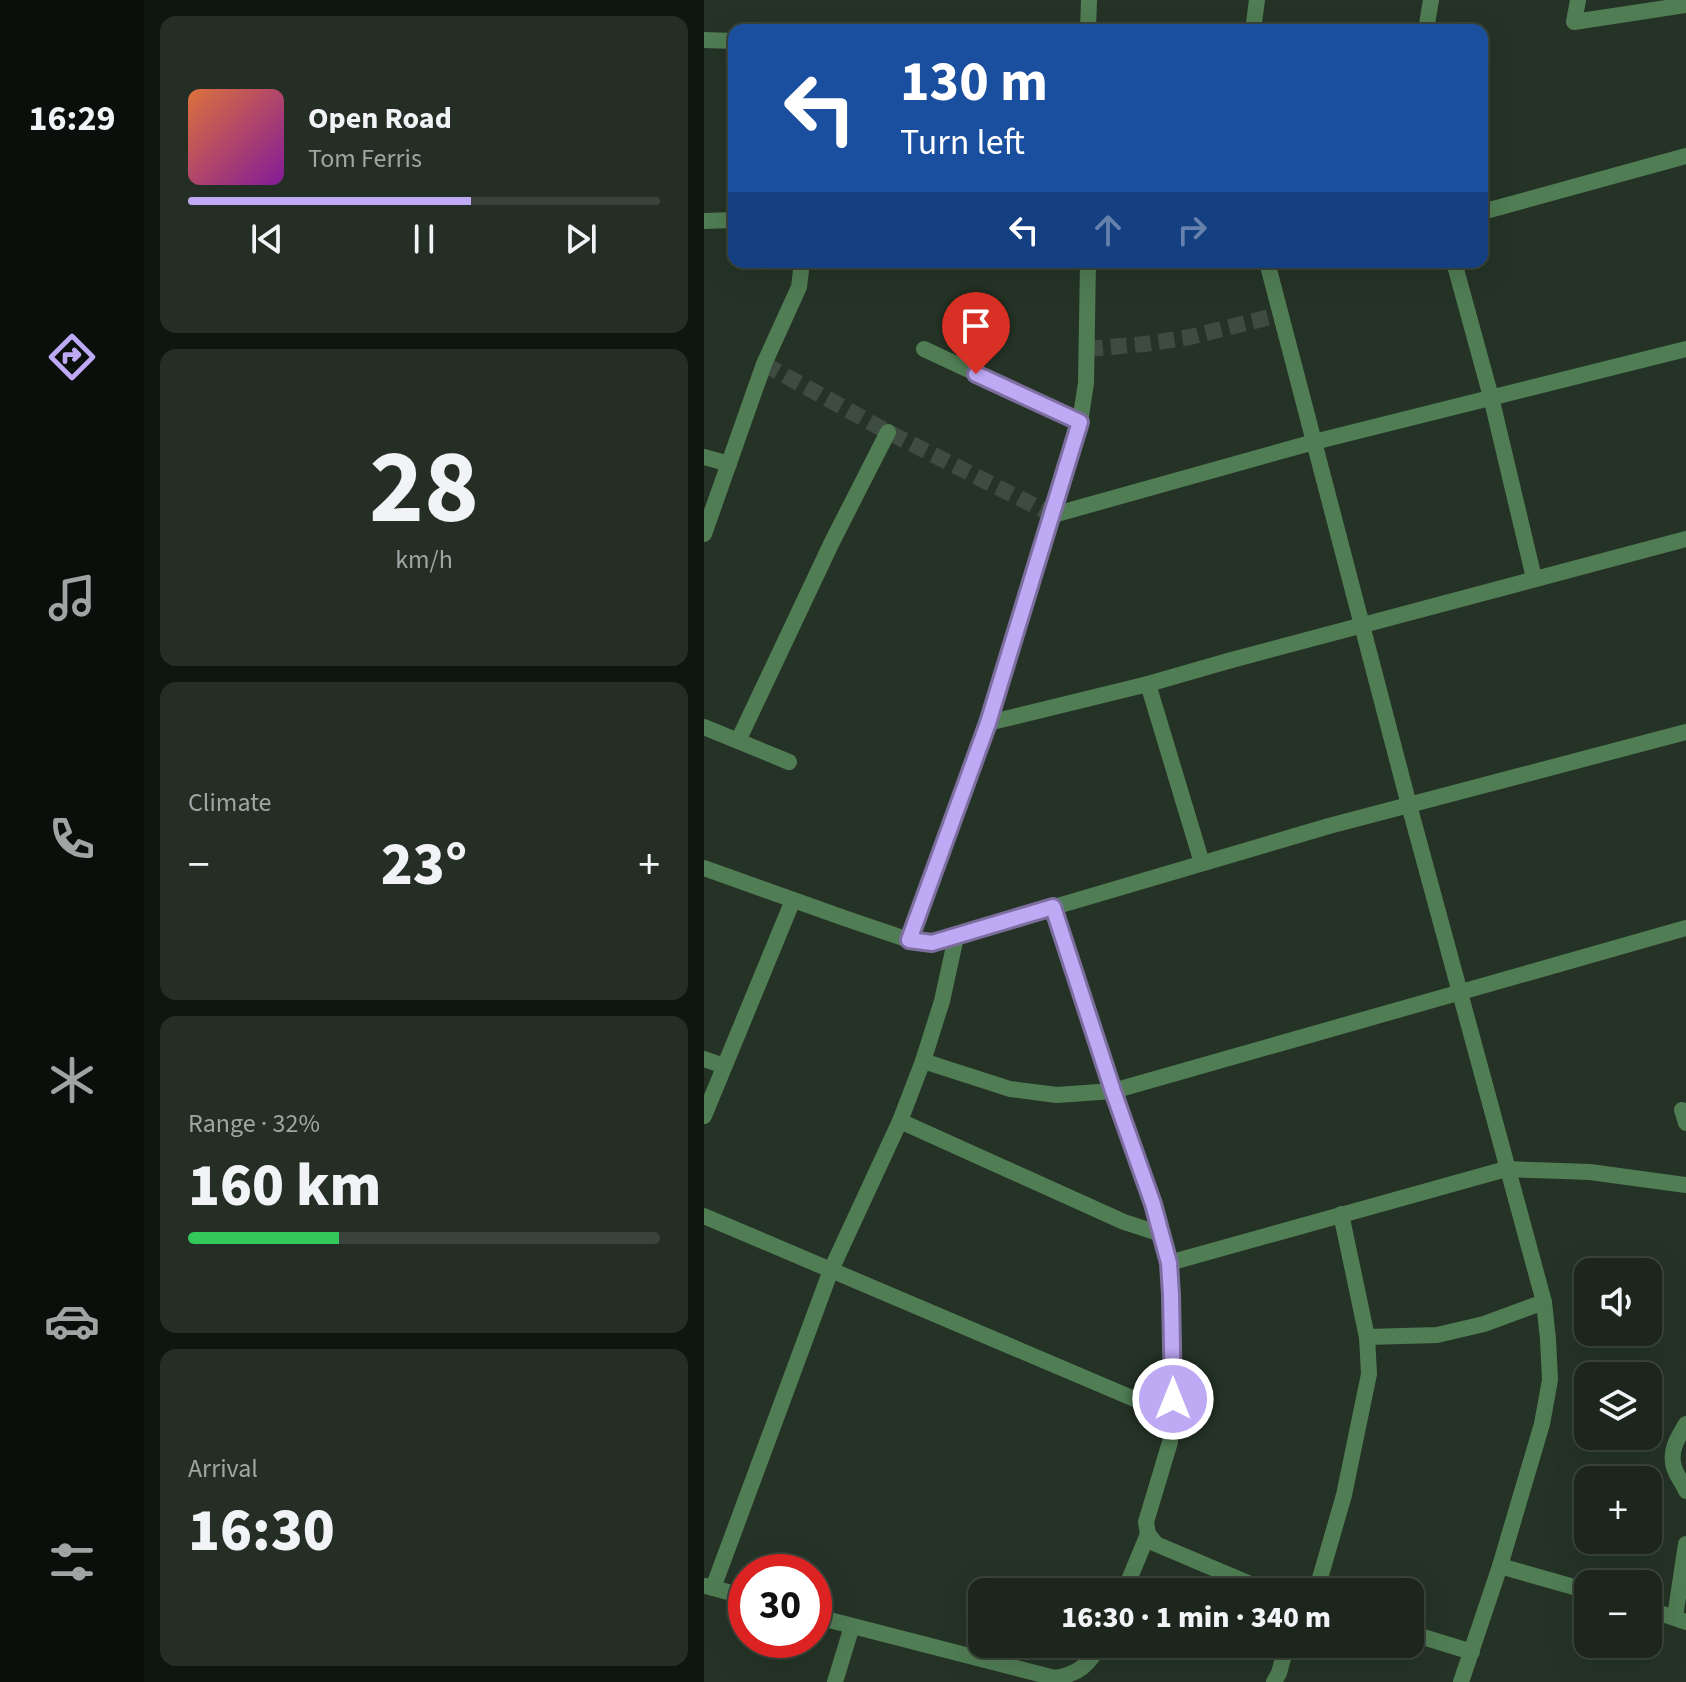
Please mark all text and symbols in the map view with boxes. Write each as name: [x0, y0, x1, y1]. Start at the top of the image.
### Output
text: 130 m: [900, 43, 1048, 122]
icon: left: [768, 56, 872, 160]
text: 16:29: [29, 93, 115, 144]
text: Open Road: [308, 97, 452, 140]
text: Turn left: [900, 117, 1025, 168]
text: Tom Ferris: [308, 140, 422, 177]
icon: left: [1002, 208, 1046, 252]
icon: ahead: [1086, 208, 1130, 252]
icon: right: [1170, 208, 1214, 252]
icon: previous: [245, 217, 289, 261]
icon: pause: [402, 217, 446, 261]
icon: next: [559, 217, 603, 261]
pin: [942, 292, 1010, 374]
icon: arrive: [954, 304, 998, 348]
icon: directions: [44, 329, 100, 385]
text: 28: [369, 415, 479, 563]
text: km/h: [395, 541, 453, 578]
icon: music: [44, 570, 100, 626]
text: Climate: [188, 784, 272, 821]
icon: phone: [44, 811, 100, 867]
text: 23°: [381, 823, 467, 908]
text: −: [188, 834, 210, 897]
text: +: [638, 834, 660, 897]
icon: climate: [44, 1052, 100, 1108]
text: Range · 32%: [188, 1105, 320, 1142]
text: 160 km: [188, 1144, 381, 1229]
map controls: [1574, 1258, 1662, 1658]
button: sound: [1574, 1258, 1662, 1346]
icon: car: [44, 1293, 100, 1349]
position arrow: [1131, 1357, 1215, 1441]
button: layers: [1574, 1362, 1662, 1450]
text: Arrival: [188, 1450, 258, 1487]
button: +: [1574, 1466, 1662, 1554]
text: 16:30: [188, 1489, 335, 1574]
icon: filters: [44, 1534, 100, 1590]
speed limit sign: 30: [728, 1554, 832, 1658]
button: −: [1574, 1570, 1662, 1658]
text: 16:30 · 1 min · 340 m: [1061, 1596, 1331, 1639]

